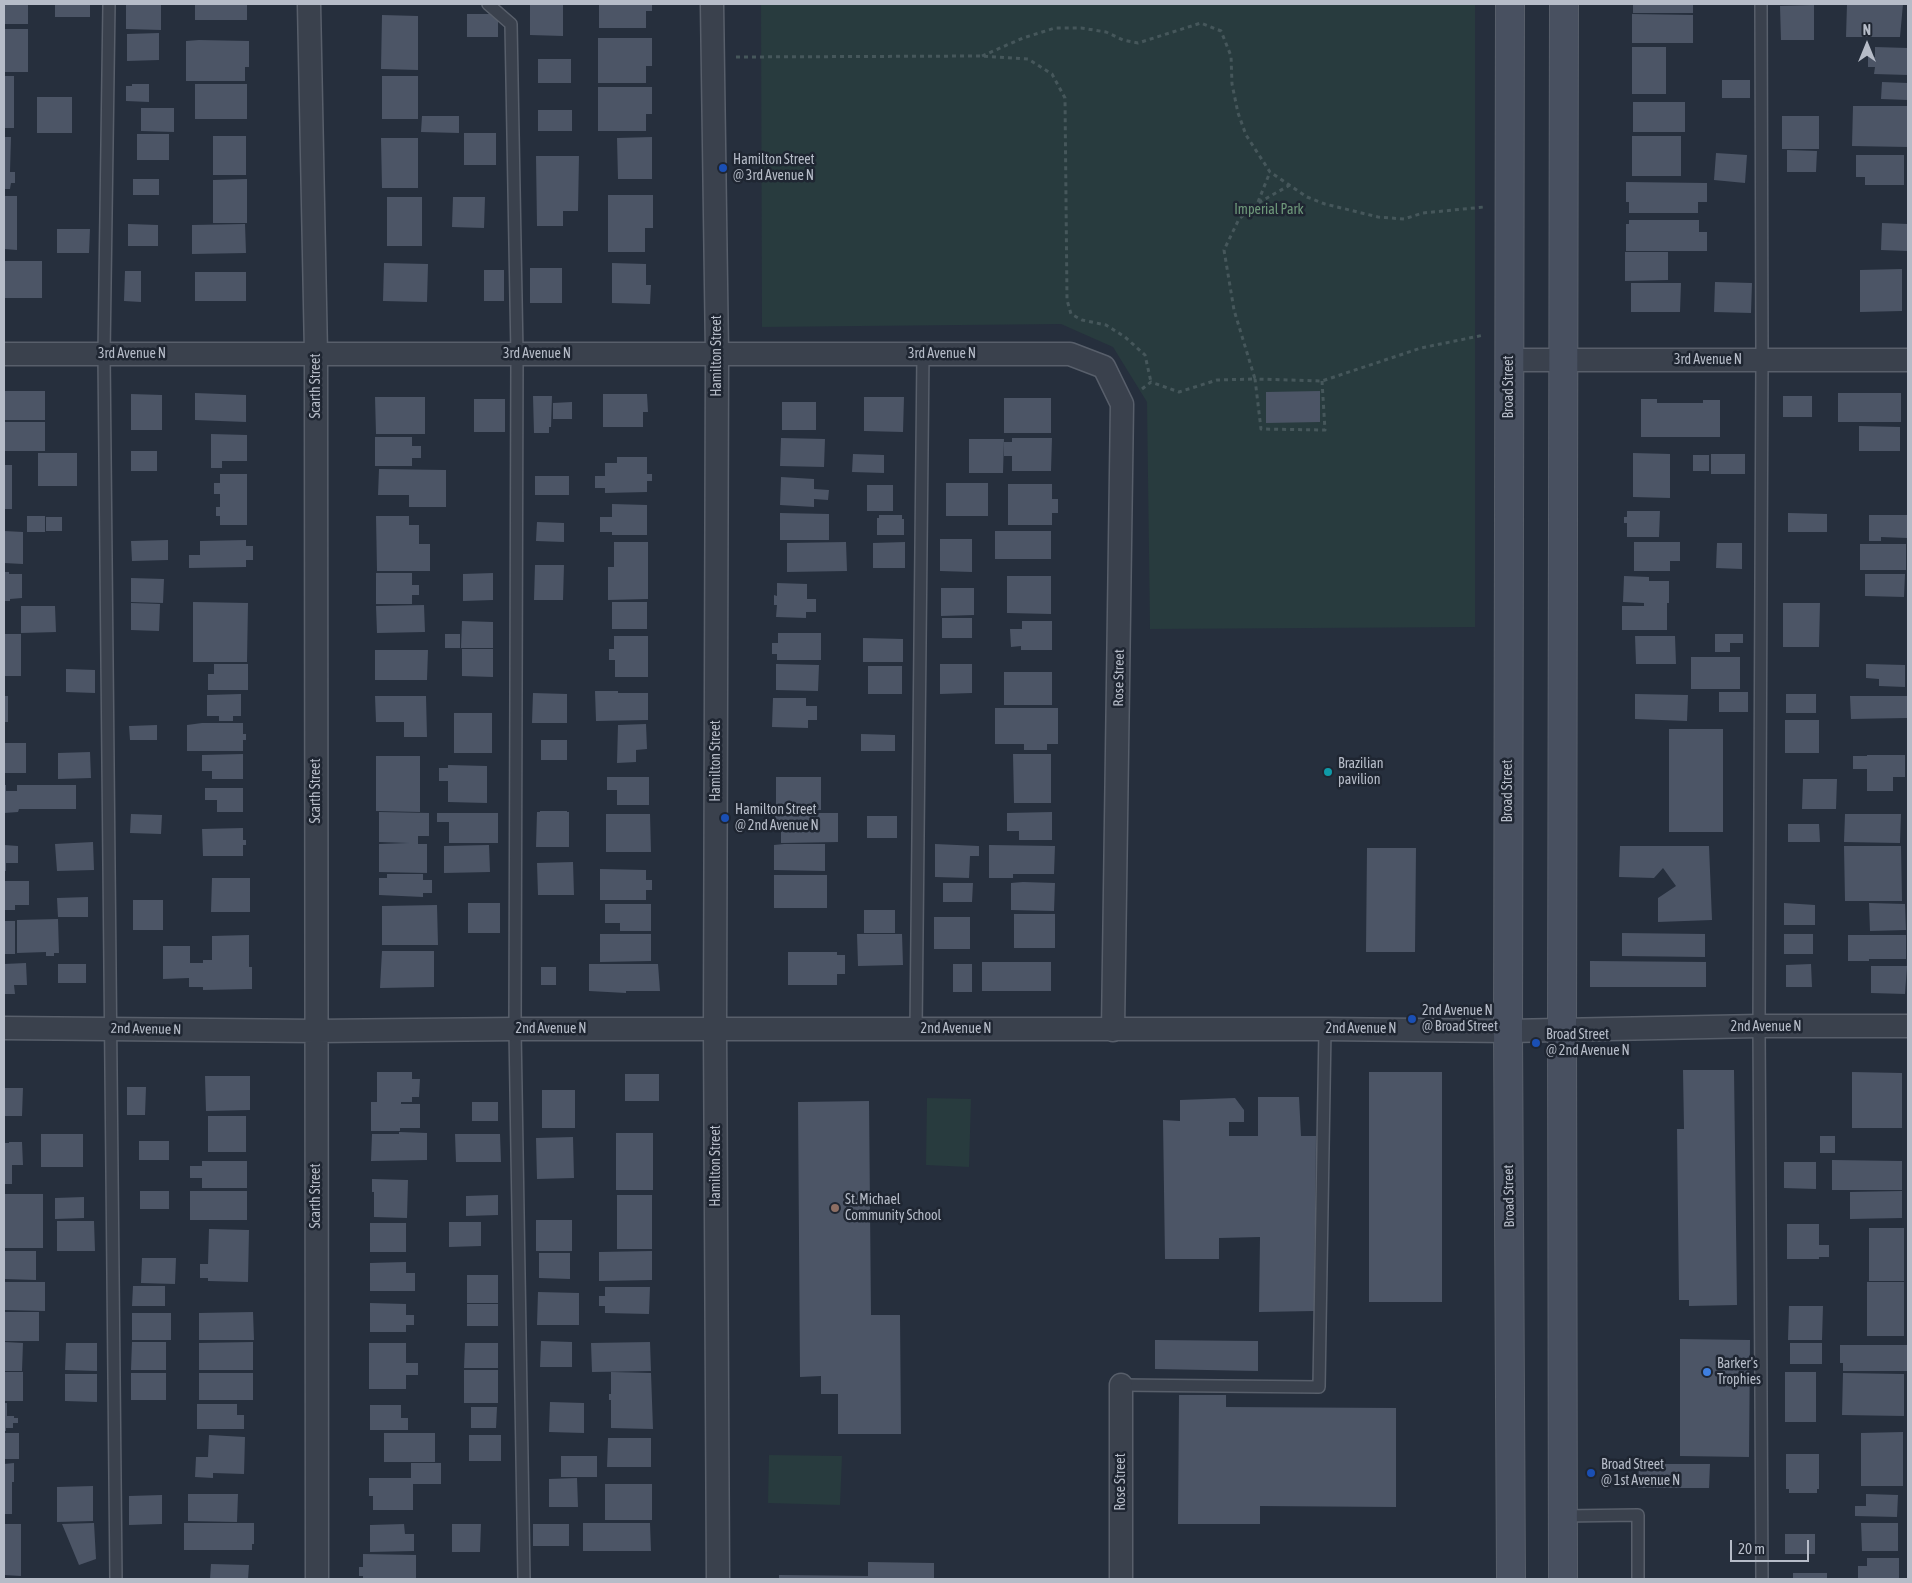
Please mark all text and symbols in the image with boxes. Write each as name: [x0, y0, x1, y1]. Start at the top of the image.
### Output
north arrow: [1842, 20, 1892, 70]
text: N: [1863, 22, 1871, 38]
place label: Hamilton Street @ 3rd Avenue N: [733, 152, 815, 184]
marker: Hamilton Street @ 3rd Avenue N: [717, 162, 729, 174]
park label: Imperial Park: [1234, 202, 1304, 218]
street label: Hamilton Street: [709, 315, 725, 397]
street label: 3rd Avenue N: [98, 346, 166, 362]
street label: 3rd Avenue N: [503, 346, 571, 362]
street label: 3rd Avenue N: [908, 346, 976, 362]
street label: 3rd Avenue N: [1674, 352, 1742, 368]
street label: Scarth Street: [308, 353, 324, 419]
street label: Broad Street: [1501, 355, 1517, 419]
street label: Rose Street: [1110, 649, 1128, 707]
street label: Hamilton Street: [708, 720, 724, 802]
place label: Brazilian pavilion: [1338, 756, 1383, 789]
street label: Scarth Street: [308, 758, 324, 824]
street label: Broad Street: [1500, 759, 1516, 823]
marker: Brazilian pavilion: [1322, 766, 1334, 778]
place label: Hamilton Street @ 2nd Avenue N: [735, 802, 819, 834]
marker: Hamilton Street @ 2nd Avenue N: [719, 812, 731, 824]
place label: 2nd Avenue N @ Broad Street: [1422, 1003, 1498, 1036]
marker: 2nd Avenue N @ Broad Street: [1406, 1013, 1418, 1025]
street label: 2nd Avenue N: [1731, 1019, 1801, 1035]
street label: 2nd Avenue N: [110, 1020, 182, 1038]
street label: 2nd Avenue N: [516, 1021, 586, 1037]
street label: 2nd Avenue N: [921, 1021, 991, 1037]
street label: 2nd Avenue N: [1326, 1021, 1396, 1037]
place label: Broad Street @ 2nd Avenue N: [1546, 1027, 1630, 1060]
marker: Broad Street @ 2nd Avenue N: [1530, 1037, 1542, 1049]
street label: Hamilton Street: [708, 1125, 724, 1207]
street label: Scarth Street: [308, 1163, 324, 1229]
street label: Broad Street: [1500, 1164, 1518, 1228]
place label: St. Michael Community School: [845, 1192, 941, 1224]
marker: St. Michael Community School: [829, 1202, 841, 1214]
place label: Barker's Trophies: [1717, 1356, 1761, 1388]
marker: Barker's Trophies: [1701, 1366, 1713, 1378]
street label: Rose Street: [1113, 1453, 1129, 1511]
place label: Broad Street @ 1st Avenue N: [1601, 1457, 1680, 1490]
marker: Broad Street @ 1st Avenue N: [1585, 1467, 1597, 1479]
scale bar: [1732, 1530, 1811, 1562]
text: 20 m: [1738, 1540, 1765, 1557]

